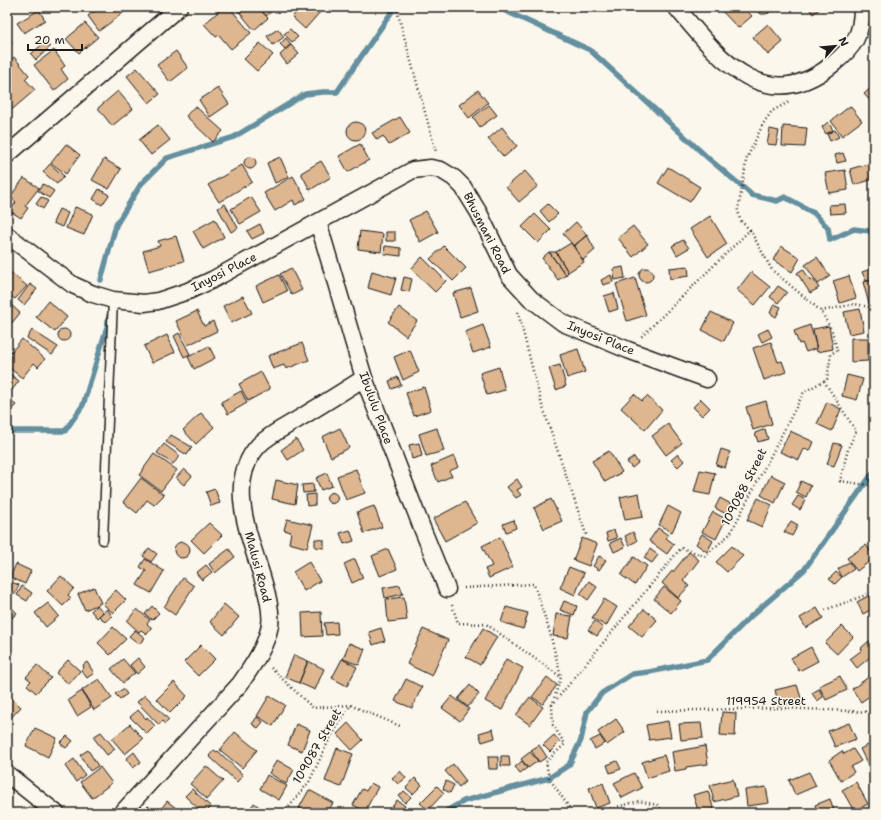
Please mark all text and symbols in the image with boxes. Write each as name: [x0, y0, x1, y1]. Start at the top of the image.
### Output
scale bar: [28, 26, 82, 52]
north arrow: [815, 26, 855, 66]
text: 20 m: [34, 32, 65, 48]
text: N: [835, 34, 852, 49]
street label: Bhusmani Road: [460, 190, 515, 277]
street label: Inyosi Place: [189, 249, 260, 295]
street label: Inyosi Place: [565, 317, 637, 359]
street label: Ibululu Place: [355, 369, 397, 447]
street label: 109088 Street: [718, 445, 770, 529]
street label: Malusi Road: [241, 530, 275, 604]
street label: 119954 Street: [726, 693, 806, 709]
street label: 109087 Street: [289, 705, 345, 787]

